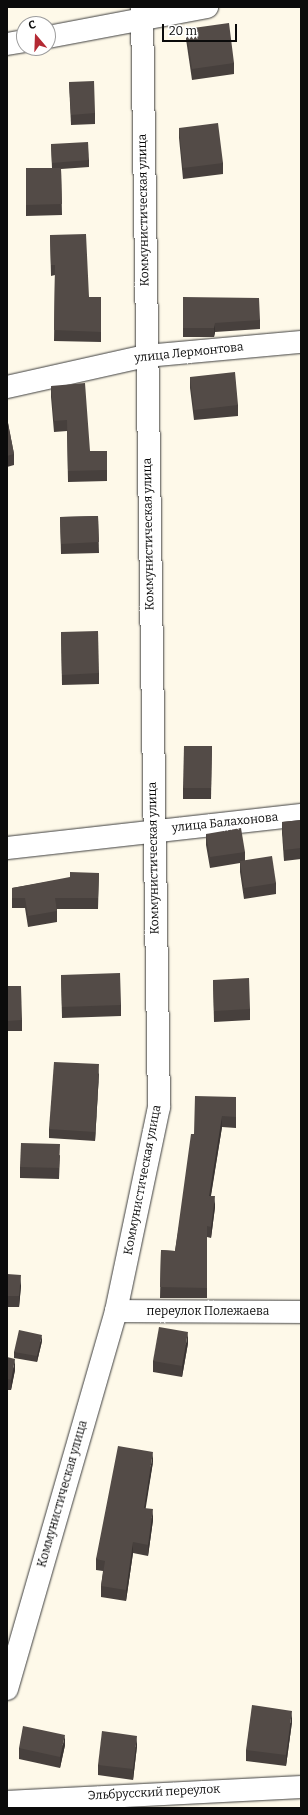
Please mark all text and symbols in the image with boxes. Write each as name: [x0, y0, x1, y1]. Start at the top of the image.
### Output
north arrow: [16, 16, 56, 56]
scale bar: [164, 16, 239, 42]
text: С: [27, 18, 38, 32]
text: 20 m: [169, 24, 197, 38]
street label: Коммунистическая улица: [135, 134, 153, 286]
street label: улица Лермонтова: [134, 340, 244, 366]
street label: Коммунистическая улица: [140, 458, 158, 610]
street label: Коммунистическая улица: [145, 782, 163, 934]
street label: улица Балахонова: [171, 810, 279, 836]
street label: Коммунистическая улица: [121, 1104, 165, 1256]
street label: переулок Полежаева: [147, 1305, 269, 1319]
street label: Коммунистическая улица: [35, 1419, 91, 1569]
street label: Эльбрусский переулок: [87, 1782, 221, 1804]

